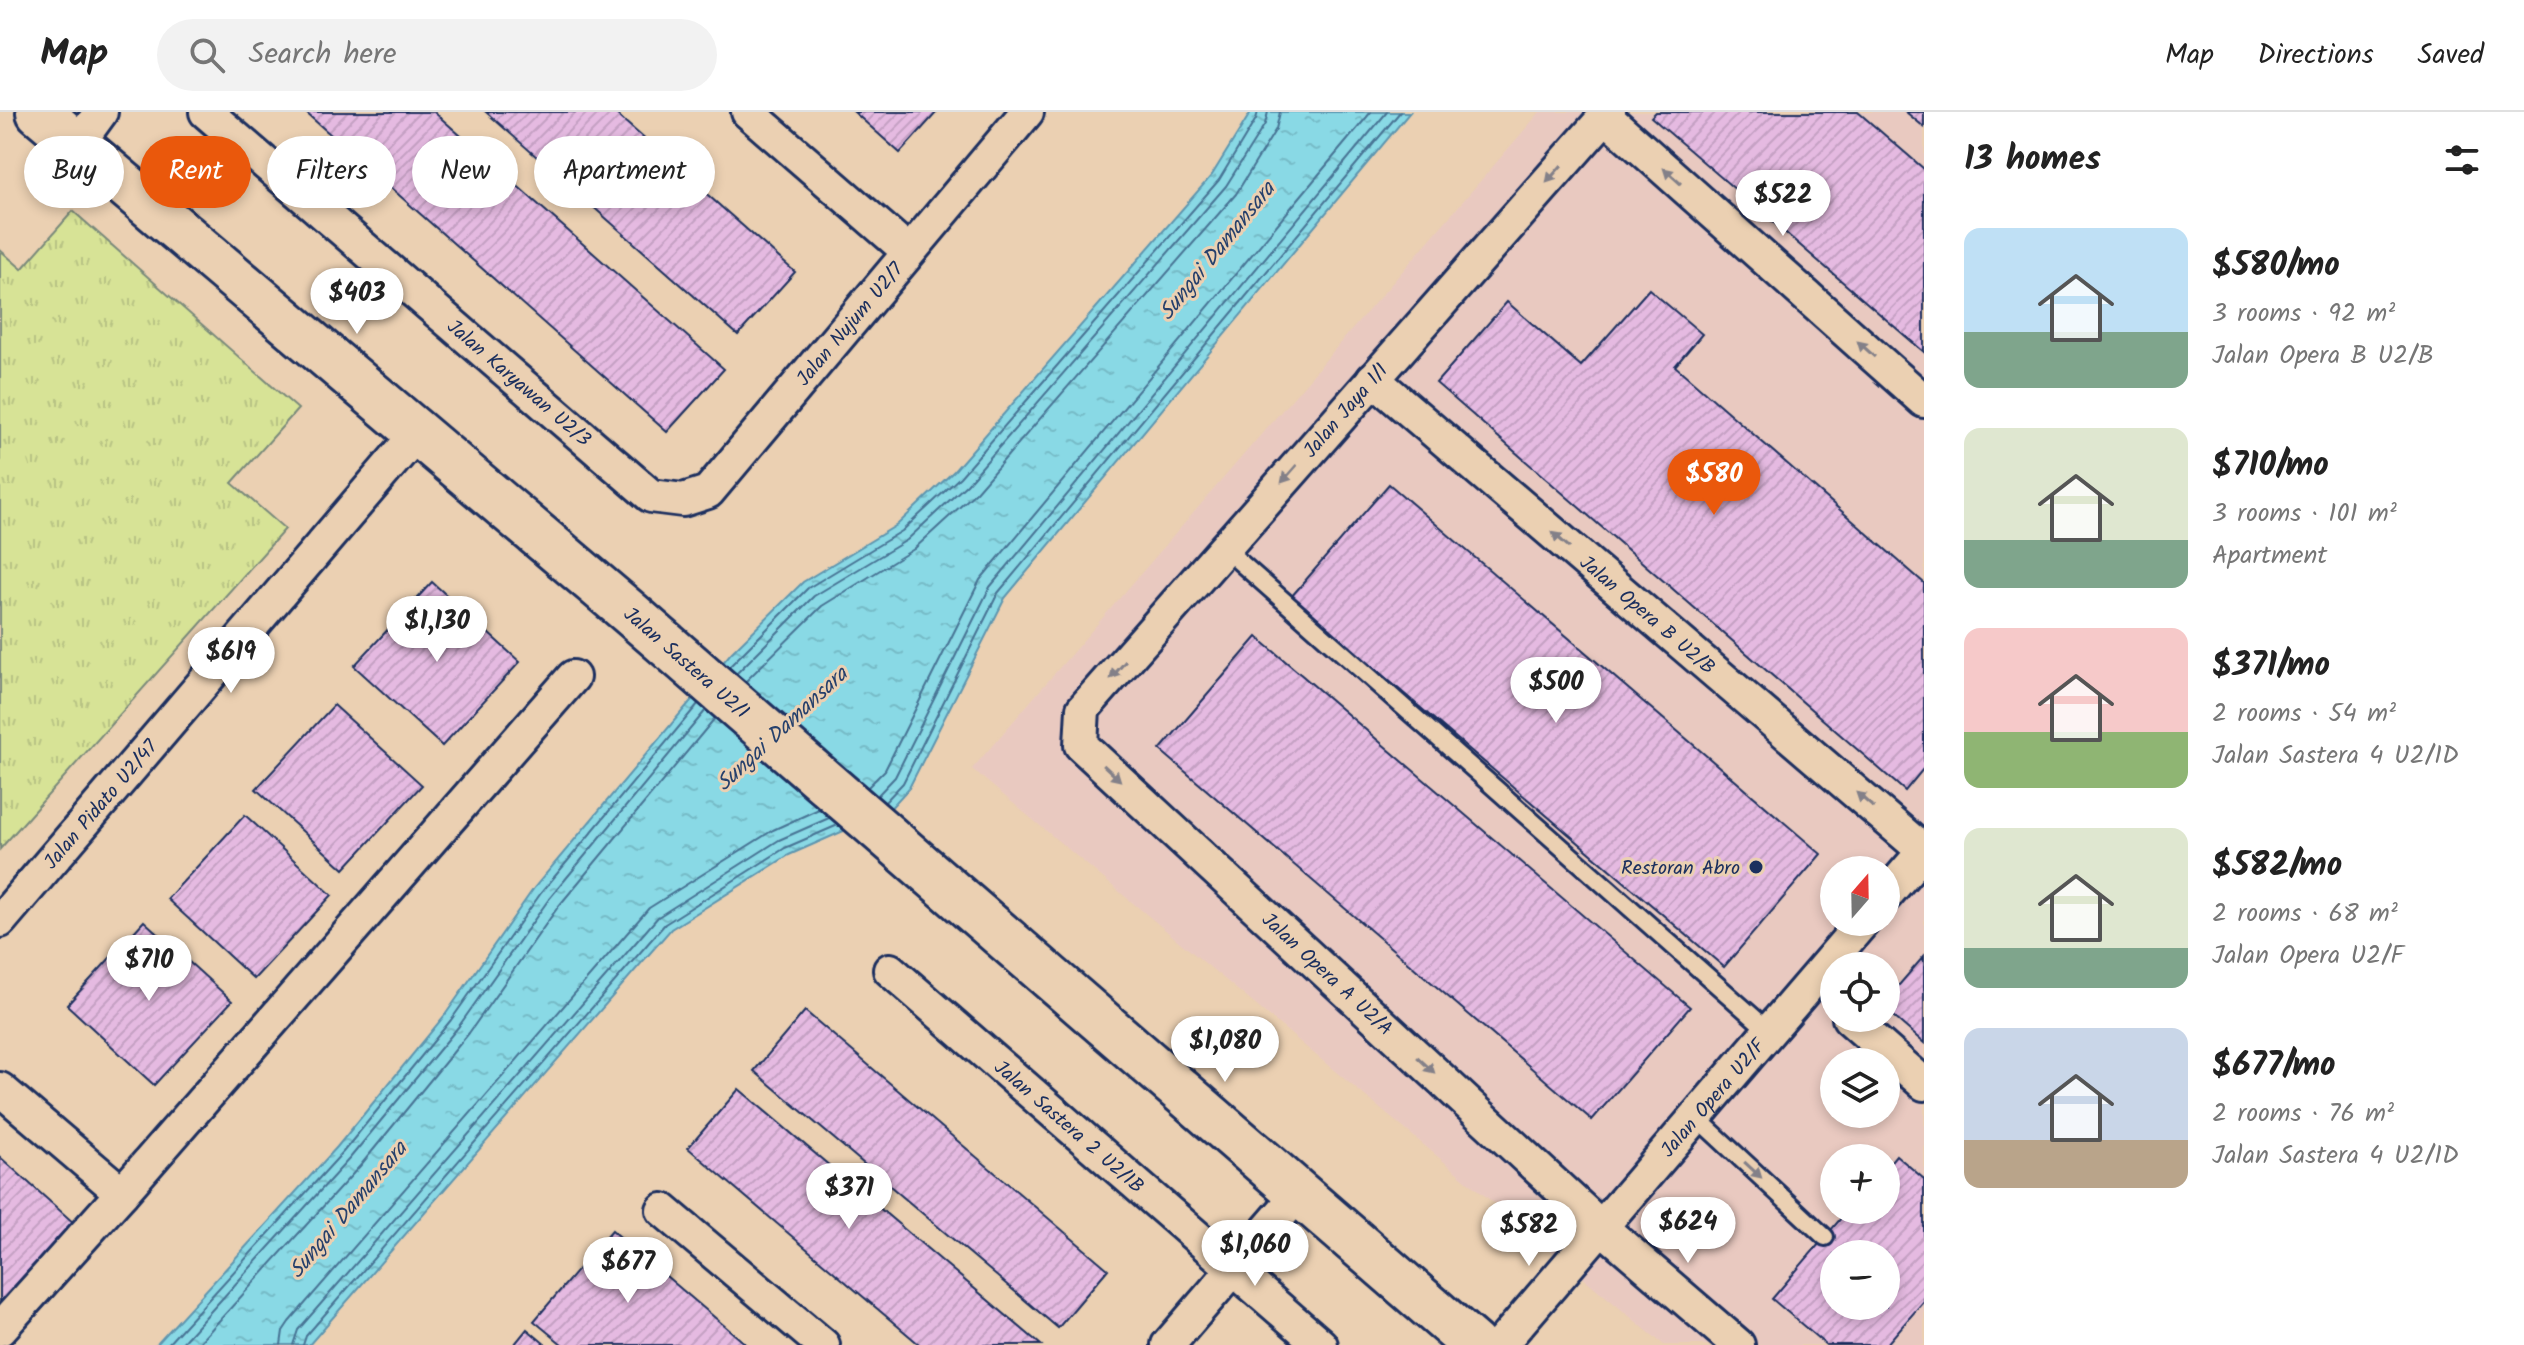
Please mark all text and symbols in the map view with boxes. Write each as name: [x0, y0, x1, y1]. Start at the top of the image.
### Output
search box: [157, 19, 717, 91]
text: Map: [40, 25, 109, 85]
text: Search here: [249, 31, 396, 79]
icon: search: [185, 33, 229, 77]
text: Map: [2165, 33, 2214, 78]
text: Directions: [2258, 33, 2374, 78]
text: Saved: [2418, 33, 2484, 78]
text: 13 homes: [1964, 133, 2101, 187]
chip: Buy: [24, 136, 124, 208]
chip: Rent: [140, 136, 251, 208]
chip: Filters: [267, 136, 396, 208]
chip: New: [412, 136, 518, 208]
chip: Apartment: [534, 136, 715, 208]
icon: filters: [2440, 138, 2484, 182]
one-way arrow: [1546, 163, 1563, 183]
one-way arrow: [1663, 167, 1682, 185]
pin: $522: [1736, 170, 1830, 238]
water label: Sungai Damansara: [1151, 173, 1286, 329]
text: $522: [1754, 175, 1812, 217]
text: $580/mo: [2212, 239, 2340, 293]
street label: Jalan Nujum U2/7: [789, 255, 913, 394]
icon: home: [2028, 260, 2124, 356]
pin: $403: [310, 268, 404, 336]
text: $403: [328, 273, 386, 315]
text: 3 rooms · 92 m²: [2212, 293, 2395, 335]
street label: Jalan Karyawan U2/3: [439, 312, 598, 456]
text: Jalan Opera B U2/B: [2212, 335, 2434, 377]
one-way arrow: [1857, 341, 1876, 359]
street label: Jalan Jaya 1/1: [1296, 357, 1397, 466]
text: $710/mo: [2212, 439, 2329, 493]
pin: $580: [1667, 449, 1761, 517]
text: $580: [1685, 454, 1743, 496]
icon: home: [2028, 460, 2124, 556]
one-way arrow: [1281, 463, 1298, 483]
text: 3 rooms · 101 m²: [2212, 493, 2397, 535]
one-way arrow: [1551, 532, 1571, 549]
text: Apartment: [2212, 535, 2327, 577]
street label: Jalan Opera B U2/B: [1571, 548, 1722, 684]
pin: $1,130: [372, 596, 502, 664]
street label: Jalan Sastera U2/1: [615, 600, 756, 728]
text: $1,130: [404, 601, 470, 643]
pin: $619: [184, 627, 278, 695]
text: $619: [206, 632, 256, 674]
text: $371/mo: [2212, 639, 2330, 693]
pin: $500: [1509, 657, 1603, 725]
water label: Sungai Damansara: [709, 658, 858, 801]
one-way arrow: [1110, 659, 1127, 679]
icon: home: [2028, 660, 2124, 756]
text: $500: [1528, 662, 1584, 704]
text: 2 rooms · 54 m²: [2212, 693, 2396, 735]
street label: Jalan Pidato U2/47: [37, 732, 167, 877]
text: Jalan Sastera 4 U2/1D: [2212, 735, 2459, 777]
one-way arrow: [1102, 764, 1121, 782]
one-way arrow: [1855, 792, 1875, 809]
text: $582/mo: [2212, 839, 2342, 893]
place label: Restoran Abro: [1621, 853, 1740, 885]
north arrow: [1820, 856, 1900, 936]
map controls: [1820, 856, 1900, 1320]
marker: Restoran Abro: [1747, 858, 1765, 876]
icon: home: [2028, 860, 2124, 956]
text: 2 rooms · 68 m²: [2212, 893, 2398, 935]
street label: Jalan Opera A U2/A: [1253, 906, 1399, 1044]
pin: $710: [102, 935, 196, 1003]
text: Jalan Opera U2/F: [2212, 935, 2404, 977]
text: $710: [125, 940, 173, 982]
button: locate: [1820, 952, 1900, 1032]
pin: $1,080: [1160, 1016, 1290, 1084]
text: $1,080: [1189, 1021, 1261, 1063]
street label: Jalan Opera U2/F: [1654, 1031, 1775, 1165]
text: $677/mo: [2212, 1039, 2336, 1093]
button: layers: [1820, 1048, 1900, 1128]
street label: Jalan Sastera 2 U2/1B: [986, 1053, 1151, 1202]
one-way arrow: [1416, 1055, 1435, 1073]
icon: home: [2028, 1060, 2124, 1156]
text: 2 rooms · 76 m²: [2212, 1093, 2394, 1135]
water label: Sungai Damansara: [281, 1133, 418, 1287]
text: Jalan Sastera 4 U2/1D: [2212, 1135, 2459, 1177]
button: +: [1820, 1144, 1900, 1224]
one-way arrow: [1743, 1161, 1762, 1179]
pin: $371: [802, 1163, 896, 1231]
text: $371: [824, 1168, 874, 1210]
pin: $624: [1641, 1197, 1735, 1265]
pin: $582: [1482, 1200, 1576, 1268]
text: $624: [1659, 1202, 1717, 1244]
text: $582: [1499, 1205, 1559, 1247]
pin: $1,060: [1190, 1220, 1320, 1288]
text: $1,060: [1220, 1225, 1290, 1267]
pin: $677: [581, 1237, 675, 1305]
button: −: [1820, 1240, 1900, 1320]
text: $677: [601, 1242, 655, 1284]

